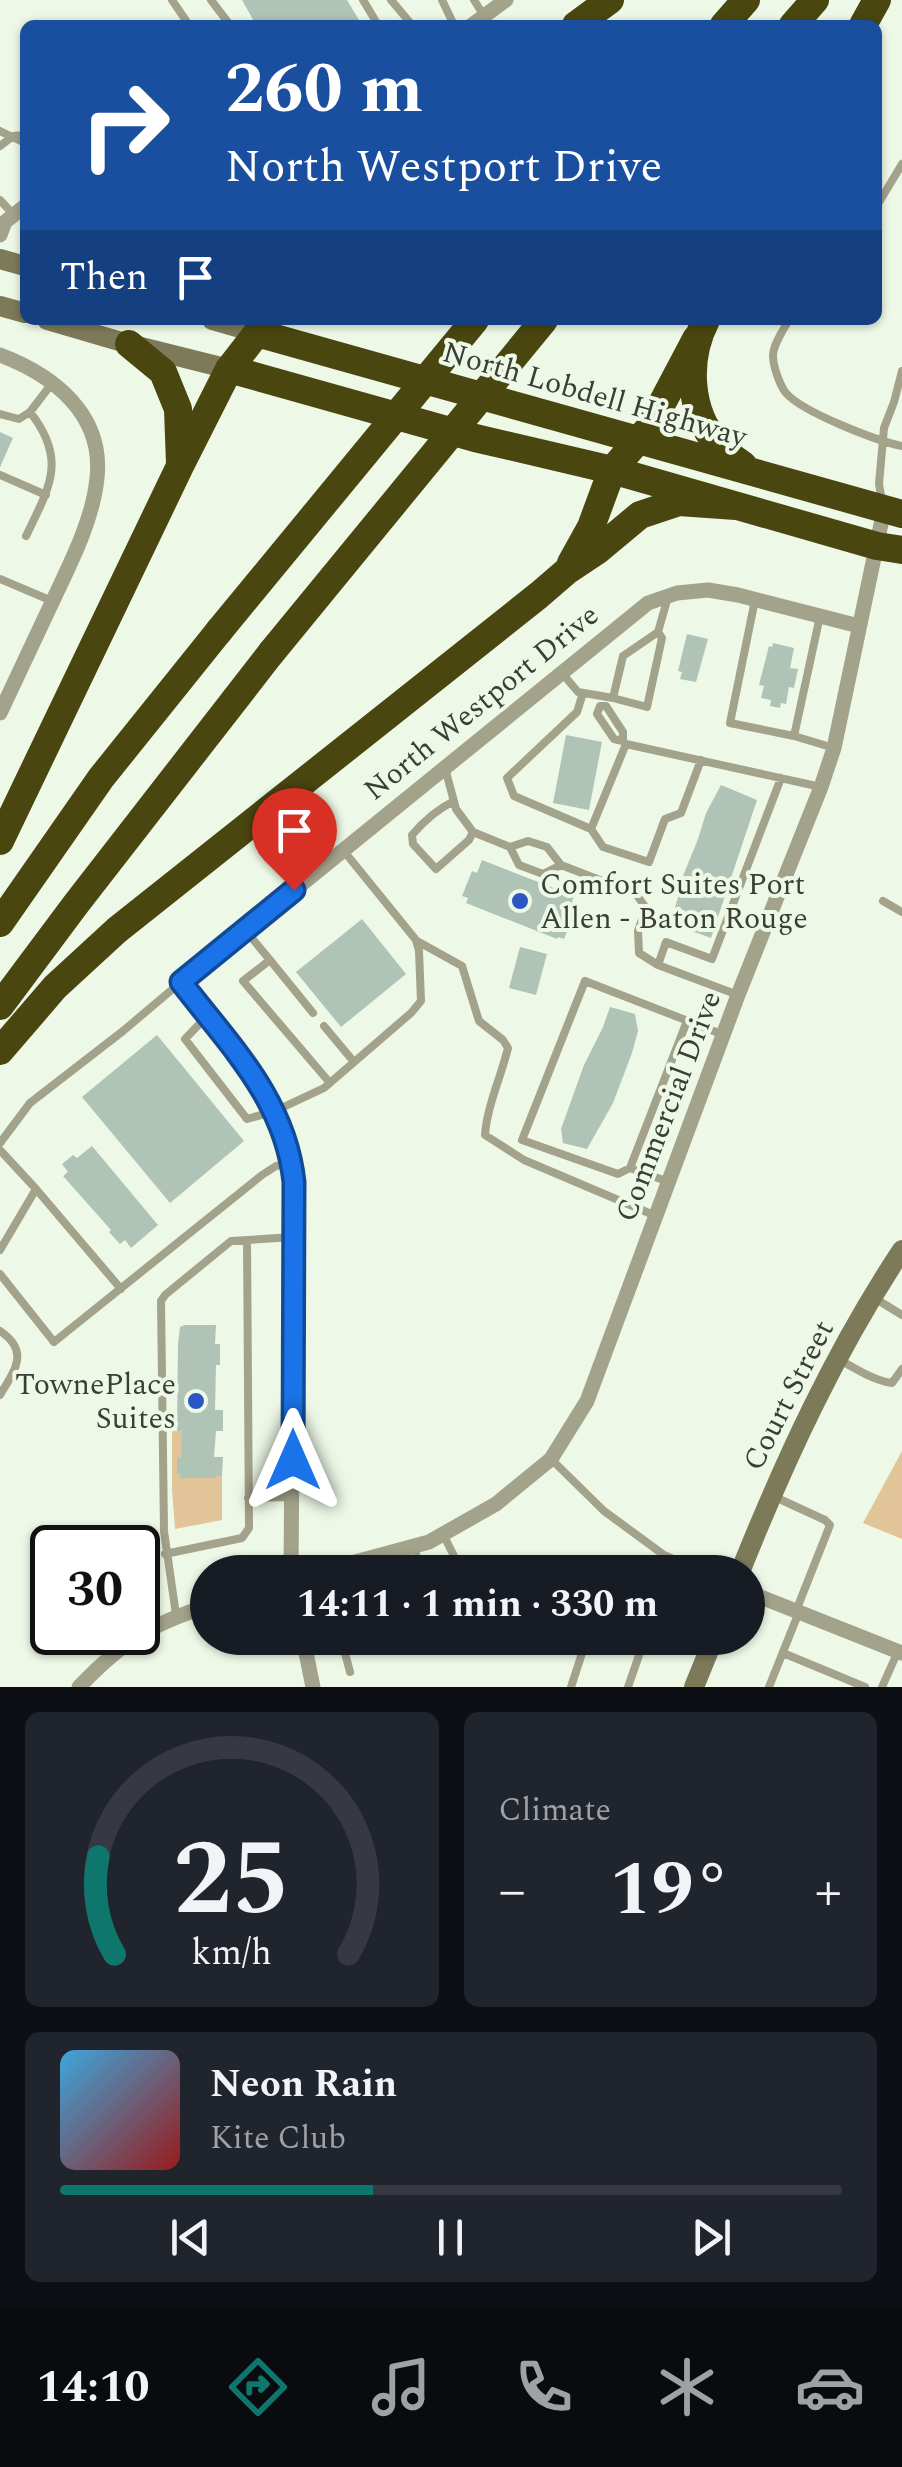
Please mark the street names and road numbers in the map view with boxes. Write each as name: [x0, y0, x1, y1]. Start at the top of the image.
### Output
street label: North Lobdell Highway: [437, 330, 754, 461]
street label: North Westport Drive: [354, 593, 609, 812]
street label: Commercial Drive: [604, 984, 734, 1229]
street label: Court Street: [731, 1312, 847, 1479]

